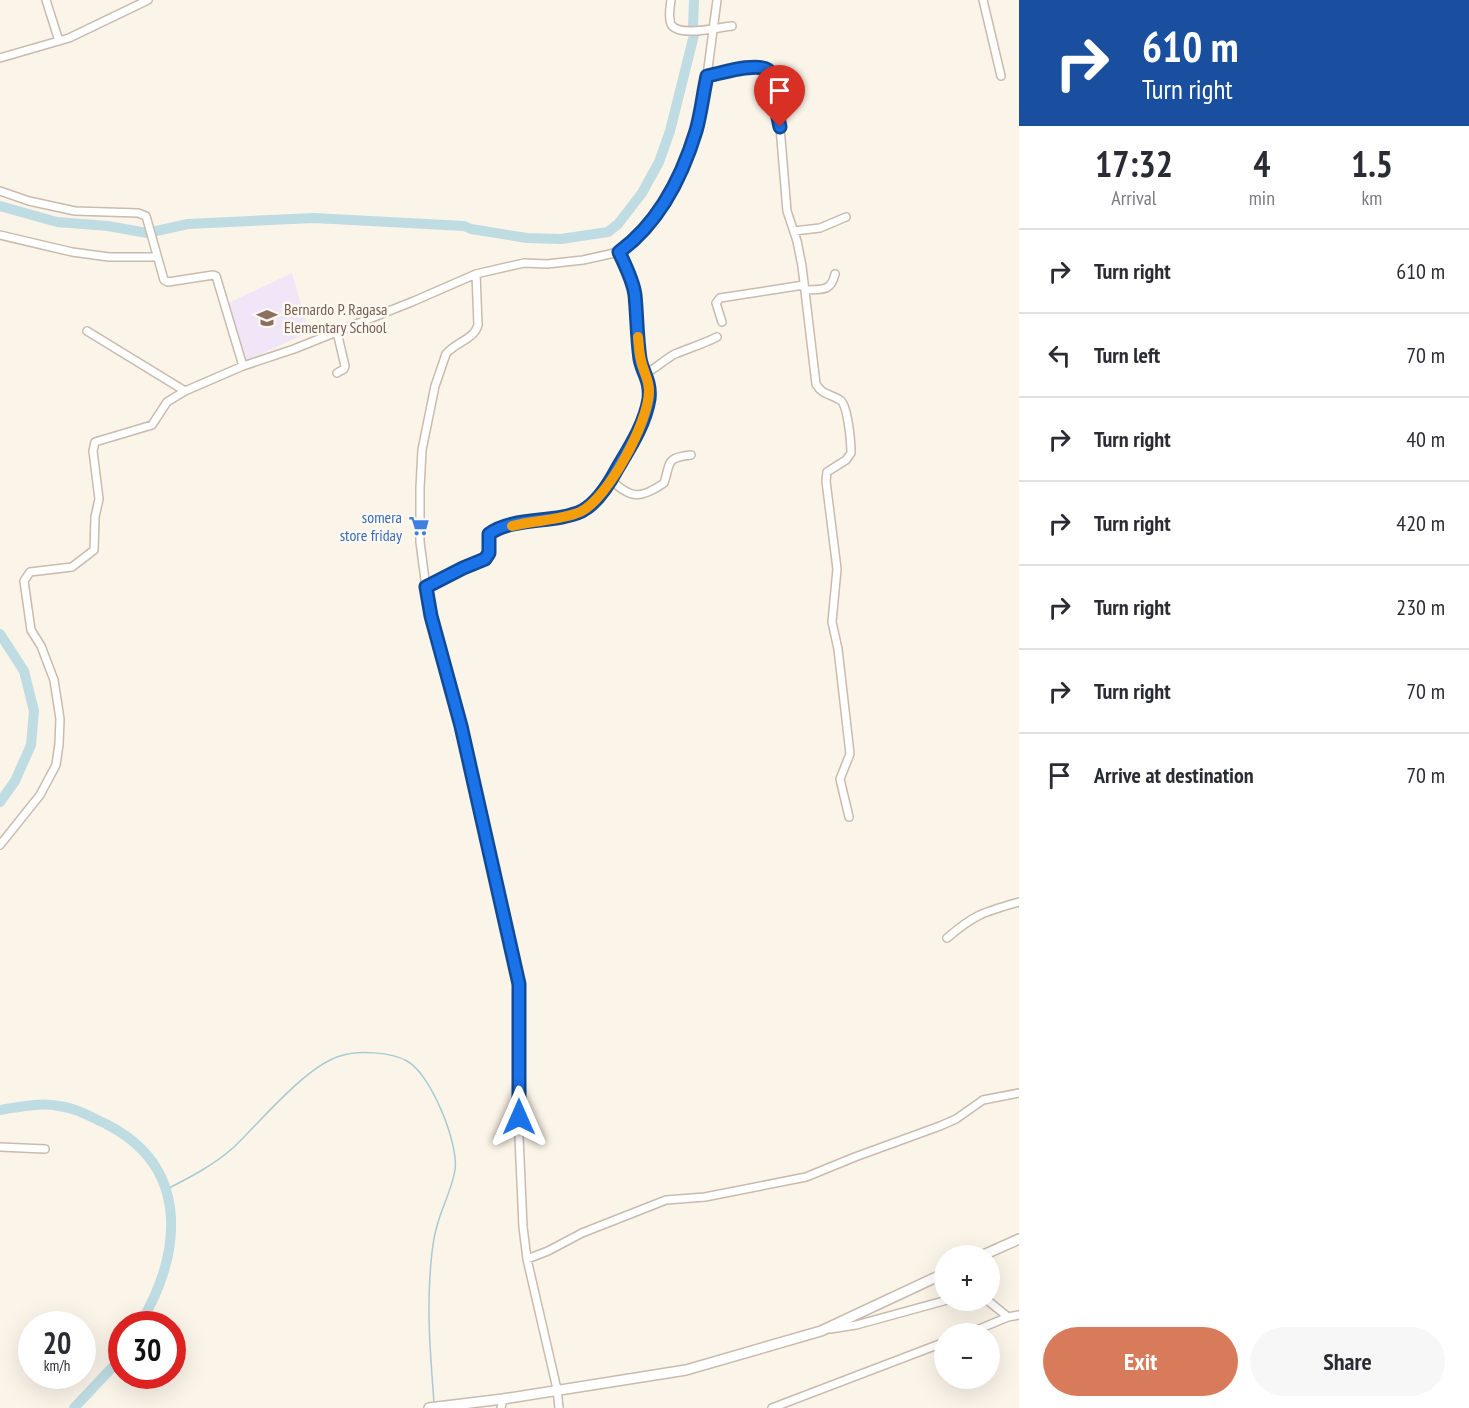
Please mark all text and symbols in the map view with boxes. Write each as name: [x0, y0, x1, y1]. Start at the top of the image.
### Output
text: 610 m: [1142, 19, 1239, 74]
icon: right: [1043, 24, 1121, 102]
pin: [754, 65, 805, 127]
text: Turn right: [1142, 72, 1233, 106]
icon: arrive: [763, 74, 796, 107]
text: 17:32: [1095, 140, 1173, 187]
text: 4: [1253, 140, 1270, 187]
text: 1.5: [1351, 140, 1393, 187]
text: Arrival: [1111, 185, 1157, 211]
text: min: [1249, 185, 1275, 211]
text: km: [1362, 185, 1382, 211]
icon: right: [1043, 255, 1076, 288]
text: Turn right: [1094, 257, 1171, 285]
text: 610 m: [1396, 257, 1445, 285]
place label: Bernardo P. Ragasa Elementary School: [284, 299, 388, 337]
school or university icon: Bernardo P. Ragasa Elementary School: [255, 306, 279, 330]
icon: left: [1043, 339, 1076, 372]
text: Turn left: [1094, 341, 1160, 369]
text: 70 m: [1406, 341, 1445, 369]
icon: right: [1043, 423, 1076, 456]
text: Turn right: [1094, 425, 1171, 453]
text: 40 m: [1406, 425, 1445, 453]
place label: somera store friday: [340, 507, 402, 545]
icon: right: [1043, 507, 1076, 540]
text: Turn right: [1094, 509, 1171, 537]
text: 420 m: [1396, 509, 1445, 537]
supermarket icon: somera store friday: [407, 514, 431, 538]
icon: right: [1043, 591, 1076, 624]
text: Turn right: [1094, 593, 1171, 621]
text: 230 m: [1396, 593, 1445, 621]
icon: right: [1043, 675, 1076, 708]
text: Turn right: [1094, 677, 1171, 705]
text: 70 m: [1406, 677, 1445, 705]
icon: arrive: [1043, 759, 1076, 792]
text: Arrive at destination: [1094, 761, 1254, 789]
text: 70 m: [1406, 761, 1445, 789]
position arrow: [487, 1085, 551, 1149]
map controls: [934, 1245, 1000, 1389]
button: +: [934, 1245, 1000, 1311]
speed limit sign: 30: [108, 1311, 186, 1389]
text: 20: [43, 1323, 71, 1362]
button: −: [934, 1323, 1000, 1389]
button: Exit: [1043, 1327, 1238, 1396]
button: Share: [1250, 1327, 1445, 1396]
text: km/h: [44, 1356, 70, 1375]

